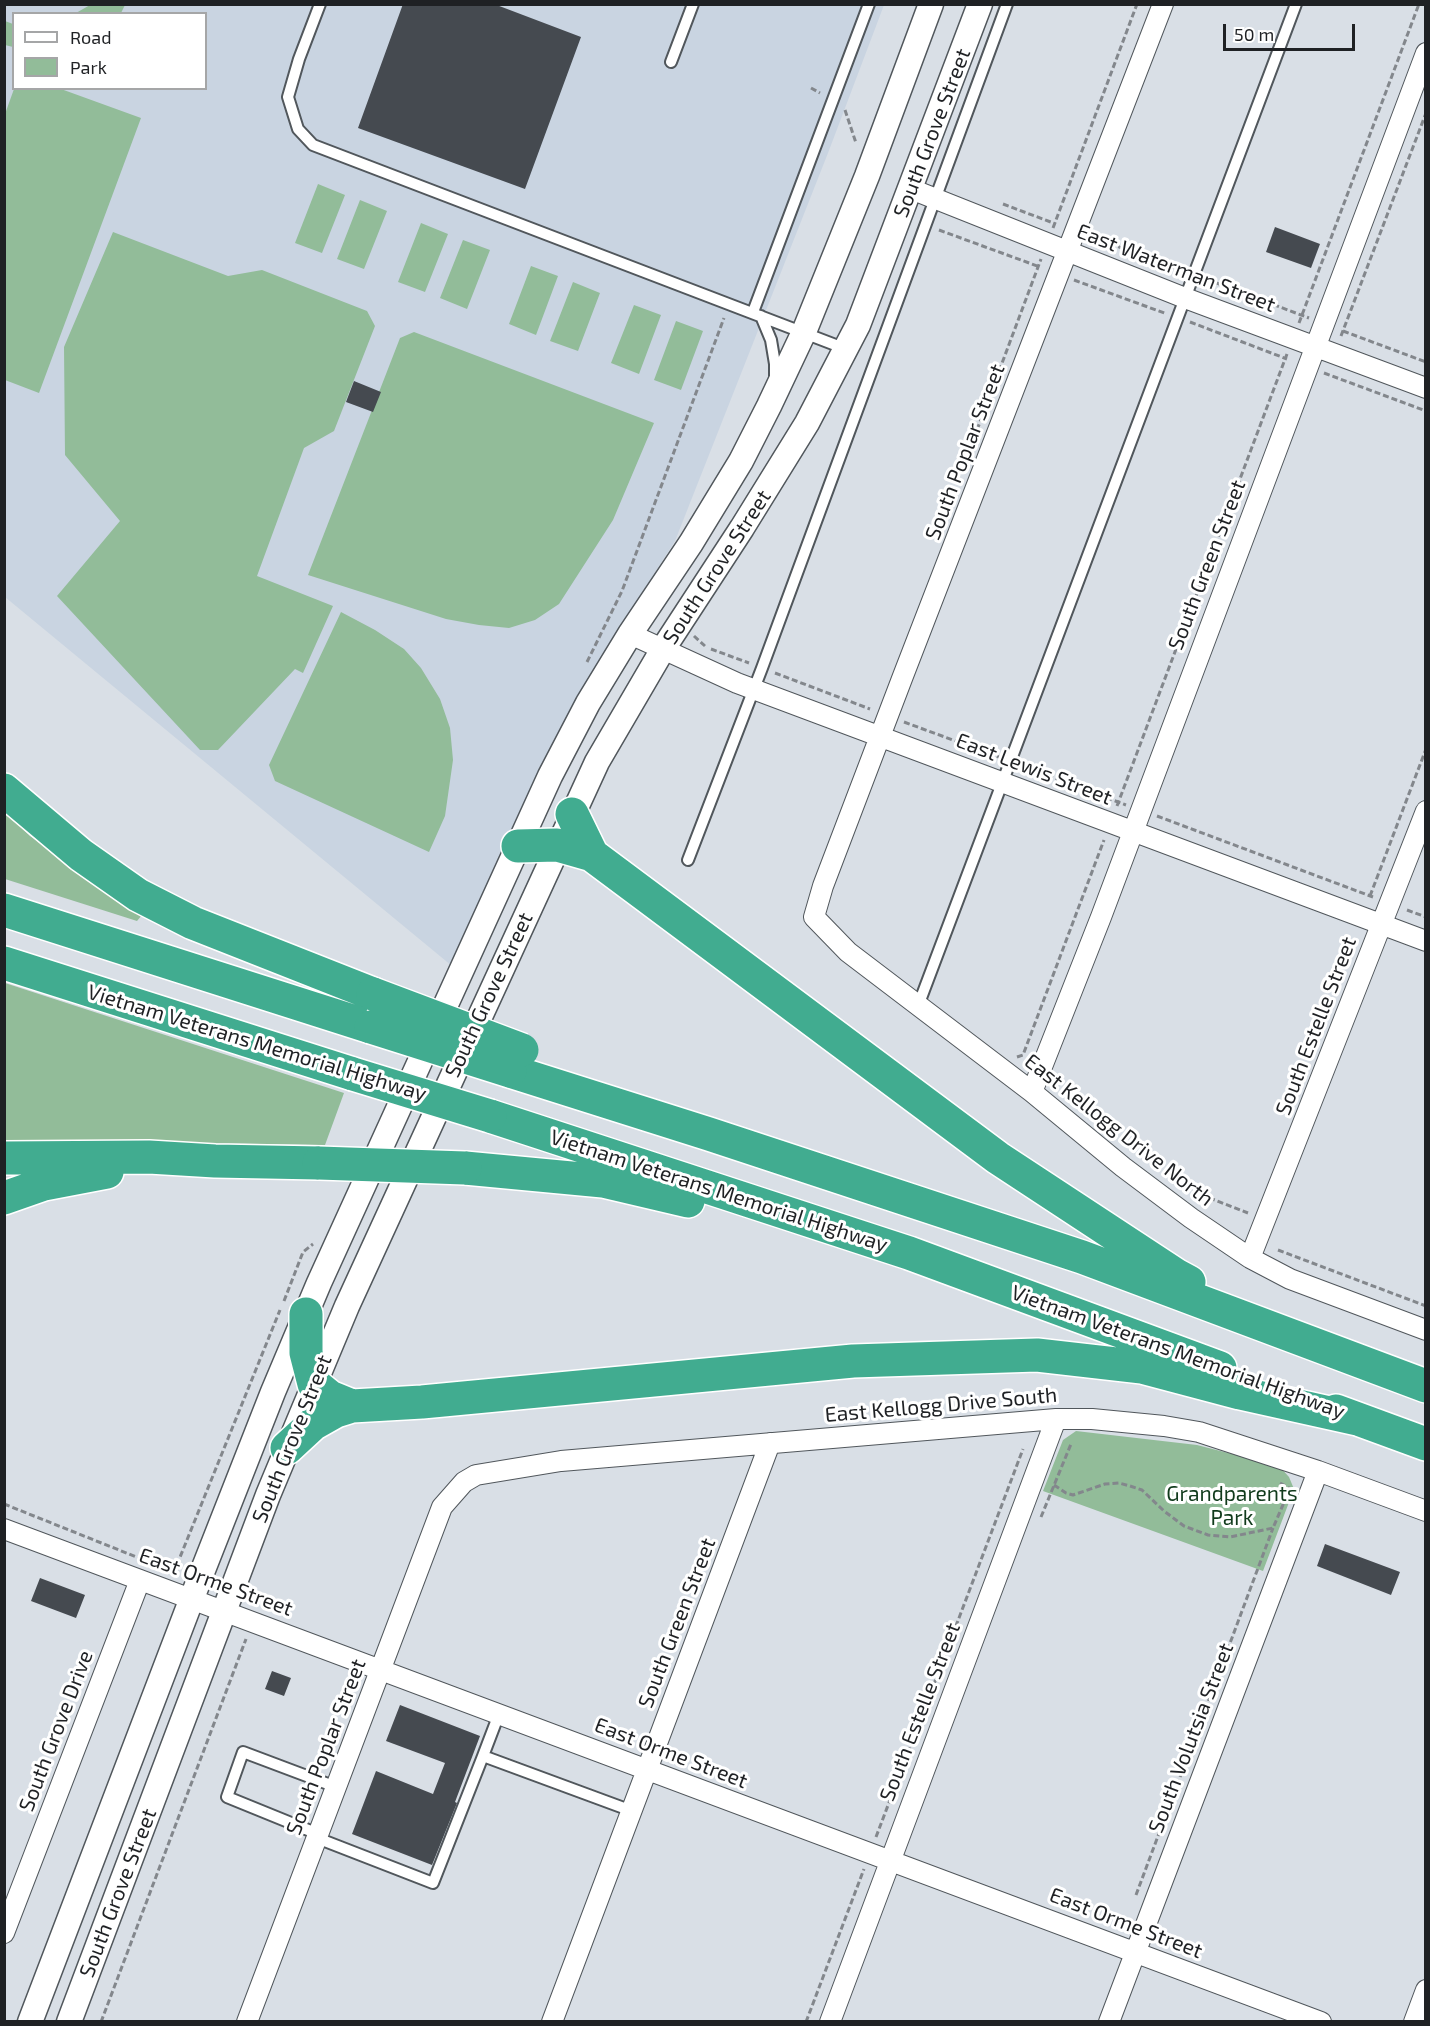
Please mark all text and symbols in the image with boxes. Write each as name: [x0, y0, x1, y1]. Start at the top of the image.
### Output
legend: [12, 12, 207, 90]
scale bar: [1226, 12, 1358, 50]
text: 50 m: [1234, 23, 1274, 45]
text: Road: [70, 26, 111, 48]
street label: South Grove Street: [888, 45, 976, 221]
text: Park: [70, 56, 107, 78]
street label: East Waterman Street: [1073, 218, 1279, 318]
street label: South Poplar Street: [920, 361, 1010, 543]
street label: South Green Street: [1163, 477, 1251, 653]
street label: South Grove Street: [658, 485, 776, 649]
street label: East Lewis Street: [953, 728, 1115, 810]
street label: South Grove Street: [440, 909, 538, 1081]
street label: South Estelle Street: [1270, 933, 1362, 1119]
street label: Vietnam Veterans Memorial Highway: [84, 979, 430, 1107]
street label: East Kellogg Drive North: [1020, 1049, 1218, 1211]
street label: Vietnam Veterans Memorial Highway: [547, 1124, 891, 1258]
street label: Vietnam Veterans Memorial Highway: [1008, 1280, 1348, 1424]
street label: South Grove Street: [247, 1351, 337, 1527]
street label: East Kellogg Drive South: [824, 1382, 1058, 1428]
park label: Grandparents Park: [1166, 1481, 1298, 1531]
street label: South Green Street: [633, 1535, 721, 1711]
street label: East Orme Street: [136, 1542, 296, 1622]
street label: South Estelle Street: [874, 1619, 966, 1805]
street label: South Volutsia Street: [1143, 1640, 1239, 1836]
street label: South Grove Drive: [14, 1647, 98, 1815]
street label: South Poplar Street: [281, 1656, 371, 1838]
street label: East Orme Street: [591, 1712, 751, 1794]
street label: South Grove Street: [74, 1805, 162, 1981]
street label: East Orme Street: [1046, 1882, 1206, 1964]

